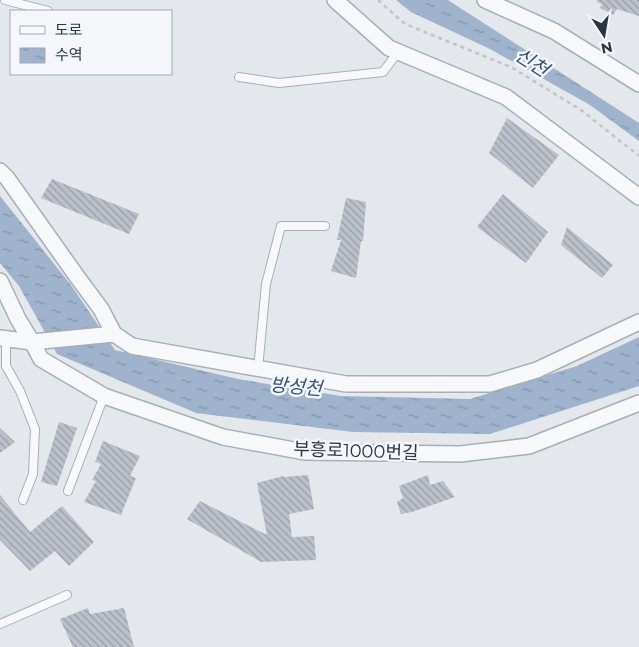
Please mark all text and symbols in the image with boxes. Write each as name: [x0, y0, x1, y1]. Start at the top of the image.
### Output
legend: [10, 10, 172, 75]
north arrow: [579, 10, 629, 60]
text: 도로: [55, 20, 83, 39]
text: N: [599, 38, 614, 58]
water label: 신천: [511, 43, 554, 82]
text: 수역: [55, 45, 83, 64]
water label: 방성천: [269, 373, 325, 400]
street label: 부흥로1000번길: [293, 438, 419, 464]

